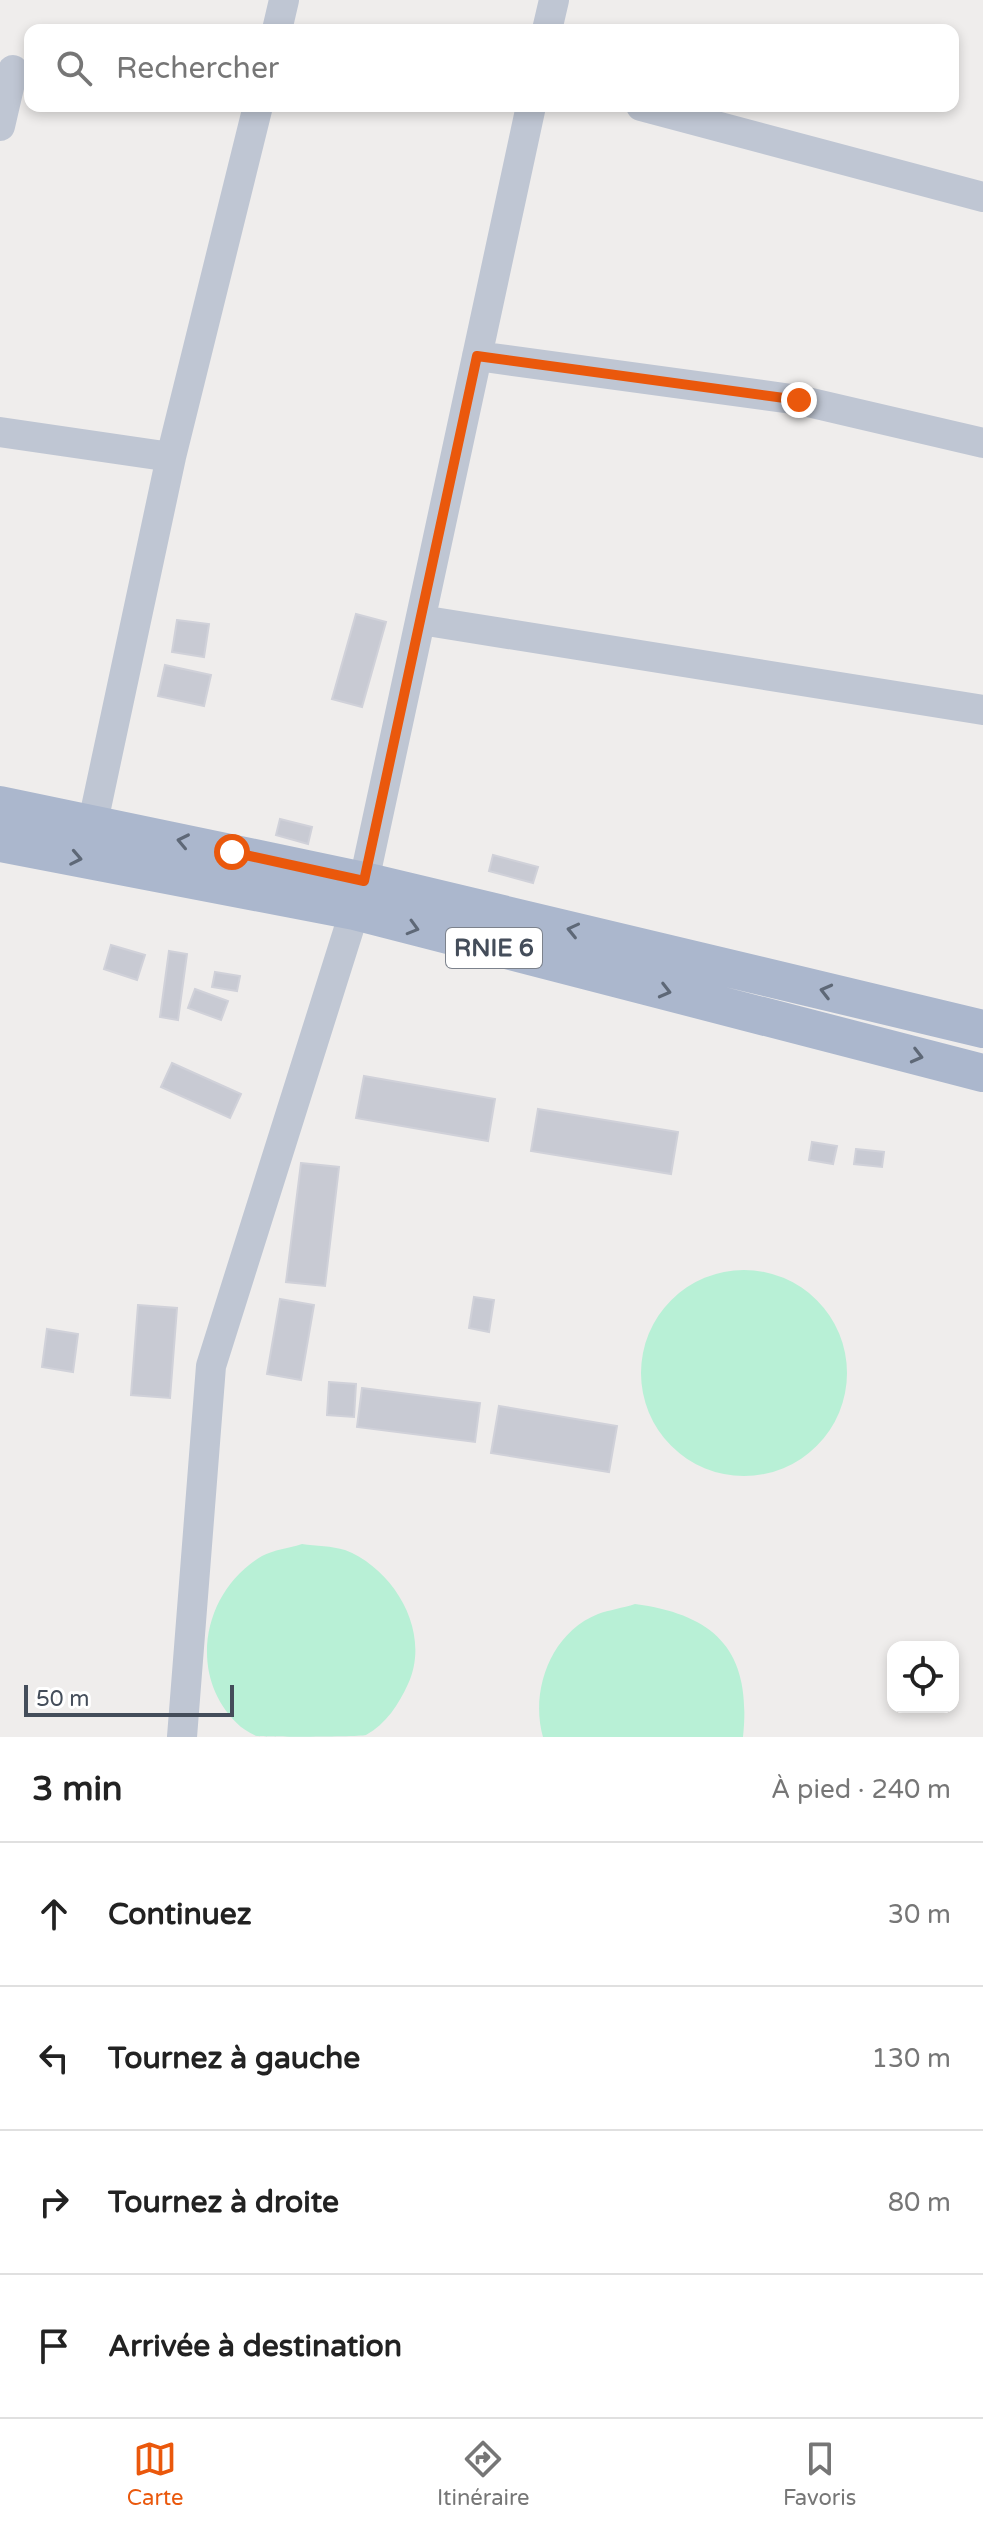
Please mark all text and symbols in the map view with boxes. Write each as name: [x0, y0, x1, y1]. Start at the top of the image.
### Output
search box: [24, 24, 959, 112]
icon: search: [52, 46, 96, 90]
text: Rechercher: [116, 50, 279, 87]
route end: [781, 382, 817, 418]
one-way arrow: [176, 833, 190, 850]
route start: [214, 834, 250, 870]
one-way arrow: [69, 849, 83, 866]
one-way arrow: [406, 919, 420, 935]
one-way arrow: [567, 922, 580, 939]
road number: RNIE 6: [446, 928, 542, 968]
one-way arrow: [658, 982, 672, 999]
one-way arrow: [819, 983, 833, 1000]
one-way arrow: [910, 1047, 923, 1064]
map controls: [887, 1641, 959, 1713]
button: locate: [887, 1641, 959, 1713]
scale bar: [24, 1681, 234, 1717]
text: 50 m: [36, 1686, 90, 1712]
text: 3 min: [32, 1769, 123, 1810]
text: À pied · 240 m: [771, 1774, 951, 1805]
icon: ahead: [32, 1892, 76, 1936]
text: Continuez: [108, 1896, 252, 1933]
text: 30 m: [888, 1899, 951, 1930]
icon: left: [32, 2036, 76, 2080]
text: Tournez à gauche: [108, 2040, 360, 2077]
text: 130 m: [871, 2043, 951, 2074]
icon: right: [32, 2180, 76, 2224]
text: Tournez à droite: [108, 2184, 339, 2221]
text: 80 m: [888, 2187, 951, 2218]
icon: arrive: [32, 2324, 76, 2368]
text: Arrivée à destination: [108, 2328, 402, 2365]
tab: Carte: [127, 2437, 184, 2511]
tab: Itinéraire: [437, 2437, 530, 2511]
tab: Favoris: [783, 2437, 856, 2511]

